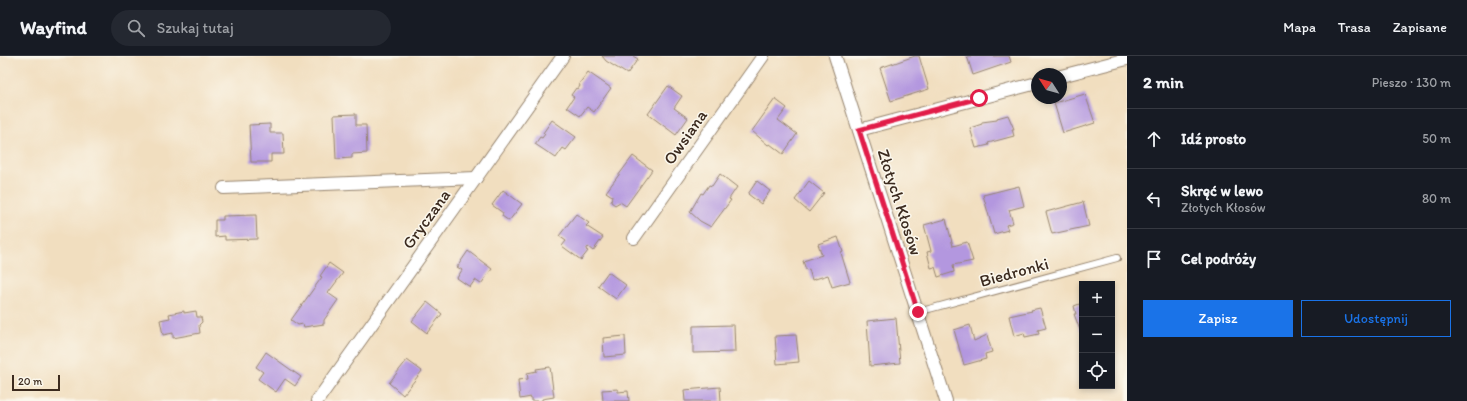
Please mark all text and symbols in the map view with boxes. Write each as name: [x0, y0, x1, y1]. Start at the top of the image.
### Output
search box: [111, 10, 391, 46]
text: Wayfind: [20, 16, 87, 39]
icon: search: [125, 17, 147, 39]
text: Szukaj tutaj: [157, 19, 234, 37]
text: Mapa: [1283, 19, 1316, 36]
text: Trasa: [1338, 19, 1371, 36]
text: Zapisane: [1393, 19, 1447, 36]
north arrow: [1031, 68, 1067, 104]
text: 2 min: [1143, 72, 1183, 92]
text: Pieszo · 130 m: [1372, 75, 1451, 90]
route start: [970, 89, 988, 107]
street label: Owsiana: [659, 105, 711, 168]
icon: ahead: [1143, 128, 1165, 150]
text: Idź prosto: [1181, 130, 1246, 148]
text: 50 m: [1422, 131, 1451, 146]
street label: Złotych Kłosów: [873, 146, 927, 258]
text: Skręć w lewo: [1181, 182, 1263, 200]
street label: Gryczana: [398, 185, 454, 253]
icon: left: [1143, 188, 1165, 210]
text: 80 m: [1422, 191, 1451, 206]
text: Złotych Kłosów: [1181, 200, 1266, 215]
icon: arrive: [1143, 248, 1165, 270]
text: Cel podróży: [1181, 250, 1256, 268]
street label: Biedronki: [977, 253, 1051, 291]
map controls: [1079, 281, 1115, 389]
button: +: [1079, 281, 1115, 317]
button: Zapisz: [1143, 300, 1293, 337]
button: Udostępnij: [1301, 300, 1451, 337]
route end: [909, 303, 927, 321]
button: −: [1079, 317, 1115, 353]
button: locate: [1079, 353, 1115, 389]
scale bar: [12, 373, 60, 392]
text: 20 m: [18, 375, 42, 388]

